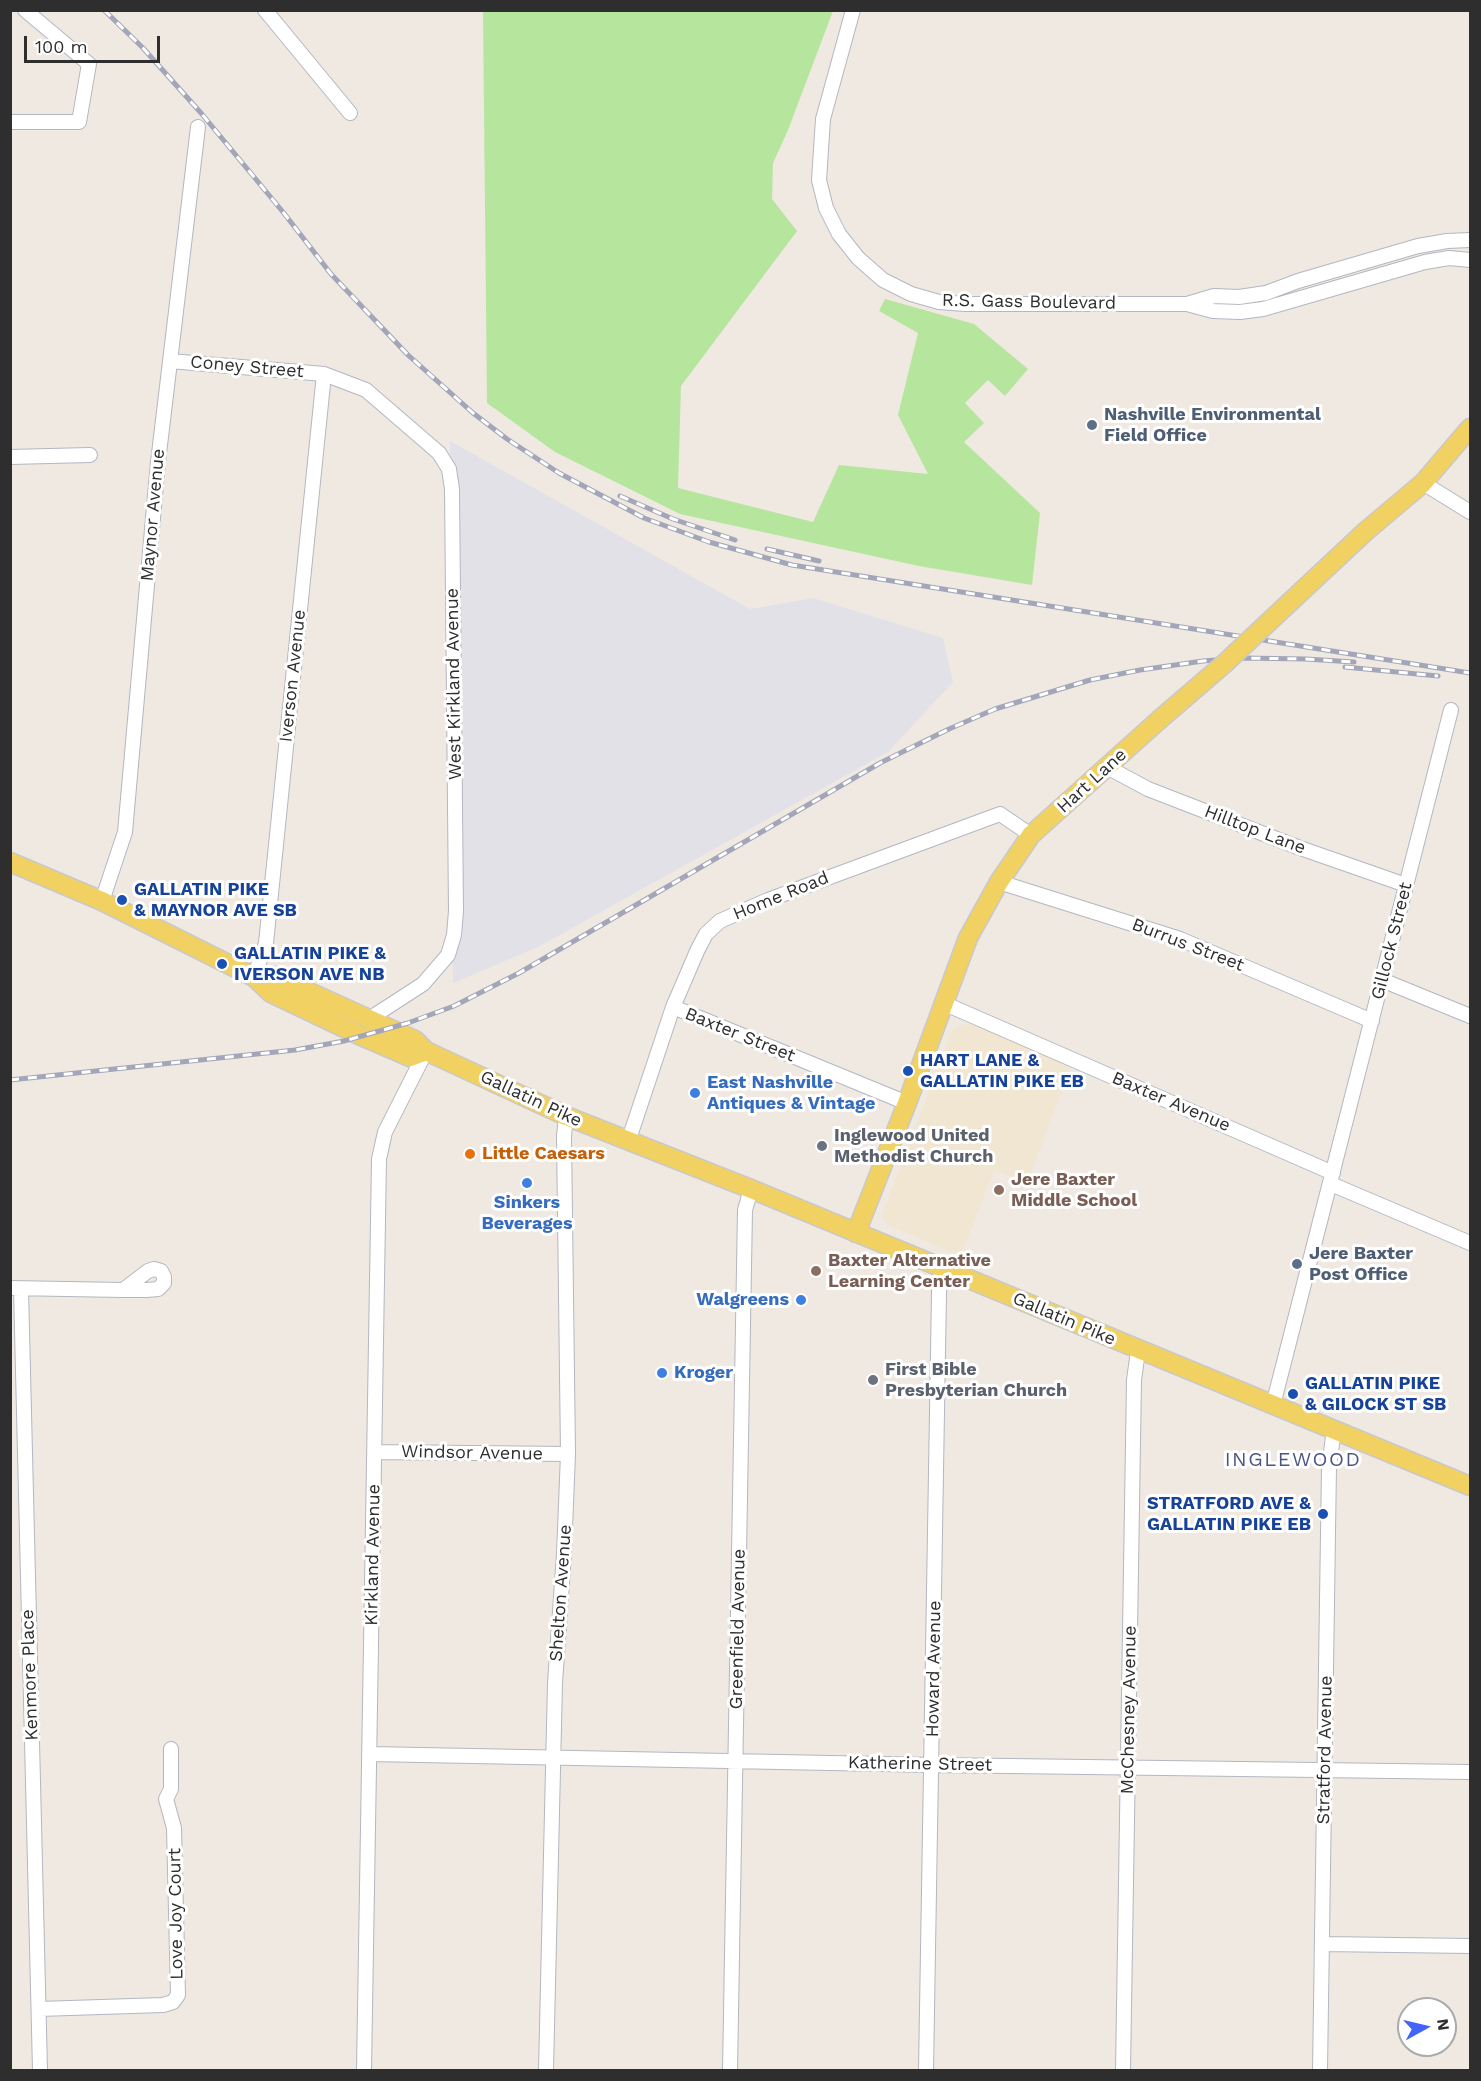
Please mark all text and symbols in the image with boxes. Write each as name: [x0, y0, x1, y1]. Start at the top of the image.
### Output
scale bar: [27, 24, 164, 62]
text: 100 m: [35, 36, 88, 57]
street label: R.S. Gass Boulevard: [942, 290, 1116, 314]
street label: Coney Street: [189, 351, 305, 383]
place label: Nashville Environmental Field Office: [1104, 404, 1321, 446]
marker: Nashville Environmental Field Office: [1085, 418, 1099, 432]
street label: Maynor Avenue: [136, 448, 170, 582]
street label: West Kirkland Avenue: [442, 588, 466, 780]
street label: Iverson Avenue: [275, 609, 311, 743]
street label: Hart Lane: [1053, 744, 1131, 818]
street label: Hilltop Lane: [1201, 801, 1309, 859]
street label: Home Road: [730, 867, 832, 925]
place label: GALLATIN PIKE & MAYNOR AVE SB: [134, 879, 297, 922]
street label: Gillock Street: [1367, 880, 1417, 1002]
marker: GALLATIN PIKE & MAYNOR AVE SB: [115, 893, 129, 907]
street label: Burrus Street: [1129, 914, 1247, 976]
place label: GALLATIN PIKE & IVERSON AVE NB: [234, 943, 386, 986]
marker: GALLATIN PIKE & IVERSON AVE NB: [215, 957, 229, 971]
street label: Baxter Street: [682, 1003, 798, 1067]
place label: HART LANE & GALLATIN PIKE EB: [920, 1050, 1084, 1092]
marker: HART LANE & GALLATIN PIKE EB: [901, 1064, 915, 1078]
street label: Gallatin Pike: [477, 1066, 585, 1132]
street label: Baxter Avenue: [1109, 1067, 1233, 1137]
place label: East Nashville Antiques & Vintage: [707, 1072, 875, 1114]
marker: East Nashville Antiques & Vintage: [688, 1086, 702, 1100]
place label: Inglewood United Methodist Church: [834, 1125, 993, 1168]
marker: Inglewood United Methodist Church: [815, 1139, 829, 1153]
place label: Little Caesars: [482, 1143, 605, 1165]
marker: Little Caesars: [463, 1147, 477, 1161]
place label: Jere Baxter Middle School: [1011, 1169, 1137, 1212]
marker: Sinkers Beverages: [520, 1176, 534, 1190]
marker: Jere Baxter Middle School: [992, 1183, 1006, 1197]
place label: Sinkers Beverages: [481, 1192, 573, 1234]
place label: Jere Baxter Post Office: [1309, 1243, 1413, 1286]
place label: Baxter Alternative Learning Center: [828, 1250, 991, 1292]
marker: Jere Baxter Post Office: [1290, 1257, 1304, 1271]
marker: Baxter Alternative Learning Center: [809, 1264, 823, 1278]
street label: Gallatin Pike: [1009, 1288, 1119, 1350]
place label: Walgreens: [696, 1289, 789, 1311]
marker: Walgreens: [794, 1293, 808, 1307]
place label: First Bible Presbyterian Church: [885, 1359, 1067, 1402]
place label: Kroger: [674, 1362, 733, 1384]
marker: Kroger: [655, 1366, 669, 1380]
marker: First Bible Presbyterian Church: [866, 1373, 880, 1387]
place label: GALLATIN PIKE & GILOCK ST SB: [1305, 1373, 1446, 1416]
marker: GALLATIN PIKE & GILOCK ST SB: [1286, 1387, 1300, 1401]
street label: Windsor Avenue: [401, 1441, 543, 1465]
district label: INGLEWOOD: [1225, 1448, 1361, 1472]
street label: Kirkland Avenue: [361, 1484, 385, 1626]
place label: STRATFORD AVE & GALLATIN PIKE EB: [1147, 1493, 1311, 1536]
marker: STRATFORD AVE & GALLATIN PIKE EB: [1316, 1507, 1330, 1521]
street label: Shelton Avenue: [545, 1524, 577, 1662]
street label: Greenfield Avenue: [726, 1548, 750, 1710]
street label: Howard Avenue: [922, 1600, 946, 1738]
street label: Kenmore Place: [17, 1609, 43, 1741]
street label: McChesney Avenue: [1117, 1625, 1141, 1795]
street label: Stratford Avenue: [1313, 1675, 1337, 1825]
street label: Katherine Street: [848, 1752, 992, 1776]
street label: Love Joy Court: [164, 1848, 188, 1980]
north arrow: [1397, 1997, 1457, 2057]
text: N: [1433, 2018, 1454, 2032]

